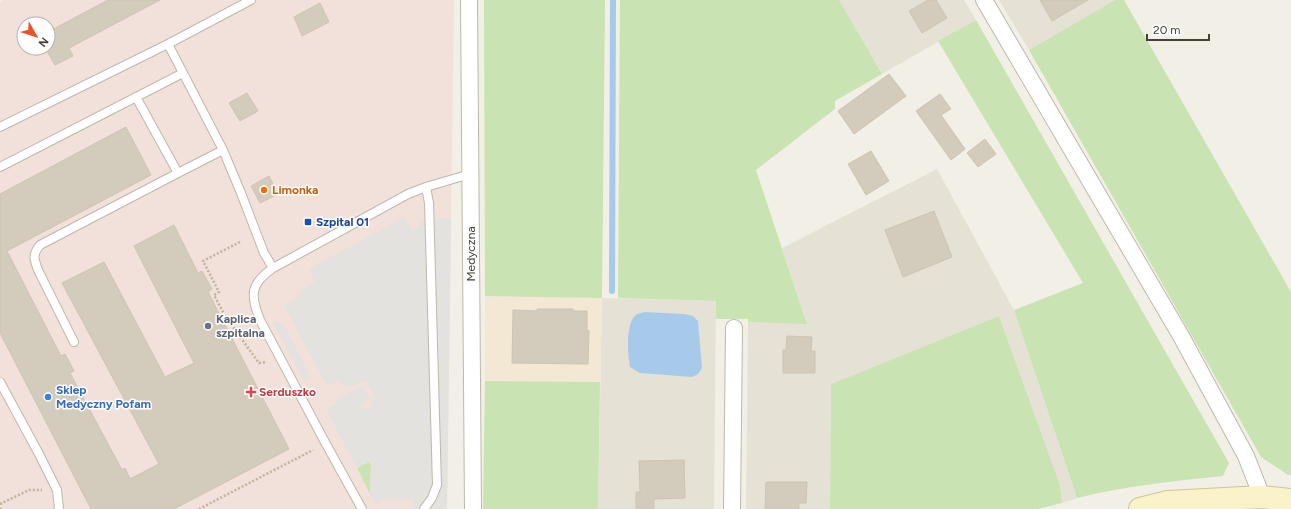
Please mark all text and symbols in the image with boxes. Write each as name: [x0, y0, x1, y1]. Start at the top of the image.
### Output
north arrow: [16, 16, 56, 56]
scale bar: [1147, 16, 1209, 42]
text: 20 m: [1153, 23, 1181, 37]
text: N: [36, 35, 51, 49]
place label: Limonka: [272, 183, 318, 197]
marker: Limonka: [259, 185, 269, 195]
place label: Szpital 01: [316, 215, 369, 229]
marker: Szpital 01: [303, 217, 313, 227]
street label: Medyczna: [464, 226, 478, 282]
place label: Kaplica szpitalna: [216, 312, 265, 340]
marker: Kaplica szpitalna: [203, 321, 213, 331]
place label: Sklep Medyczny Pofam: [56, 383, 151, 411]
place label: Serduszko: [259, 385, 316, 399]
marker: Serduszko: [246, 387, 256, 397]
marker: Sklep Medyczny Pofam: [43, 392, 53, 402]

